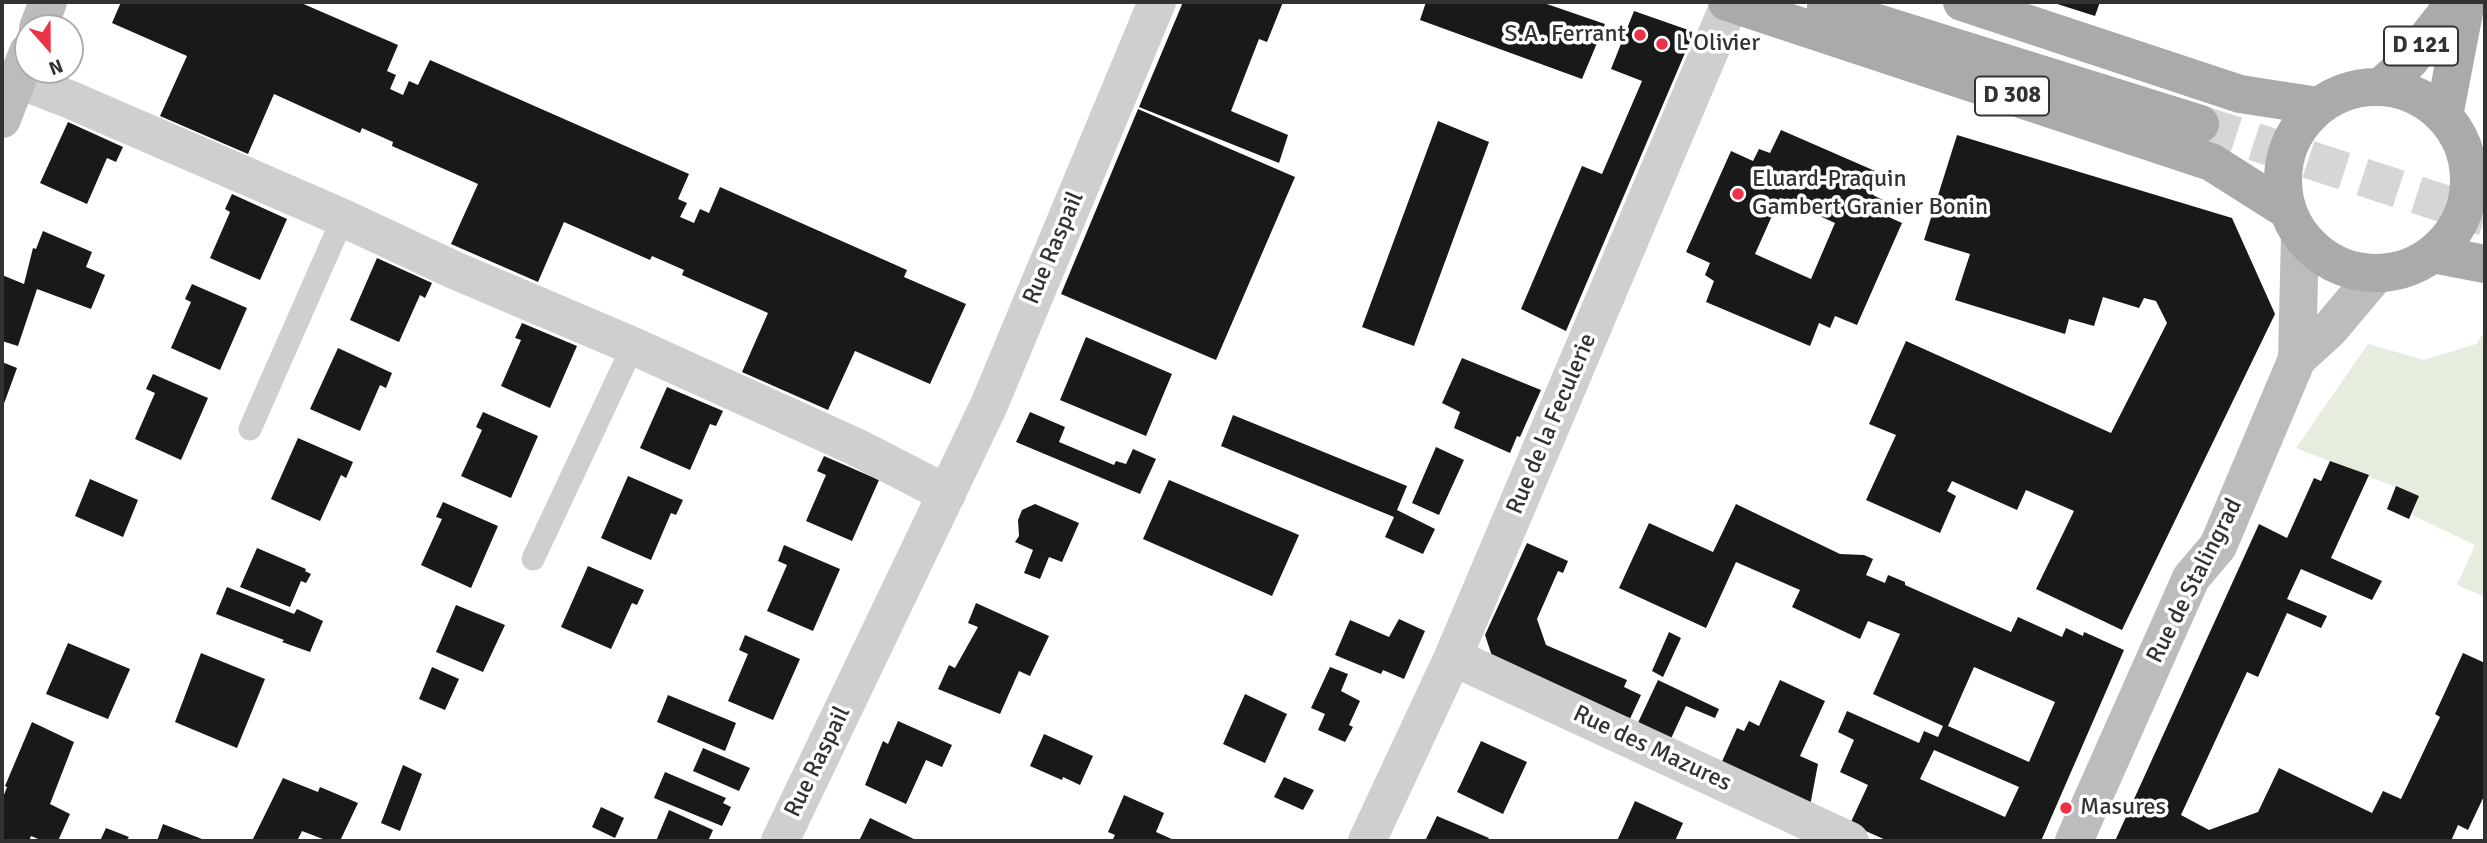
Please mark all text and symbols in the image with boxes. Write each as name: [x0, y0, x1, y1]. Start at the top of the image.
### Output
north arrow: [14, 14, 84, 84]
place label: S.A. Ferrant: [1504, 21, 1626, 49]
road number: D 121: [2384, 26, 2458, 66]
marker: S.A. Ferrant: [1632, 27, 1648, 43]
place label: L'Olivier: [1676, 30, 1760, 58]
marker: L'Olivier: [1654, 36, 1670, 52]
text: N: [45, 53, 66, 80]
road number: D 308: [1975, 76, 2049, 116]
place label: Eluard-Praquin Gambert Granier Bonin: [1752, 166, 1988, 222]
marker: Eluard-Praquin Gambert Granier Bonin: [1730, 186, 1746, 202]
street label: Rue Raspail: [1017, 187, 1091, 309]
street label: Rue de la Feculerie: [1501, 329, 1603, 519]
street label: Rue de Stalingrad: [2141, 494, 2249, 668]
street label: Rue des Mazures: [1568, 700, 1736, 798]
street label: Rue Raspail: [779, 702, 857, 822]
place label: Masures: [2080, 794, 2166, 822]
marker: Masures: [2058, 800, 2074, 816]

